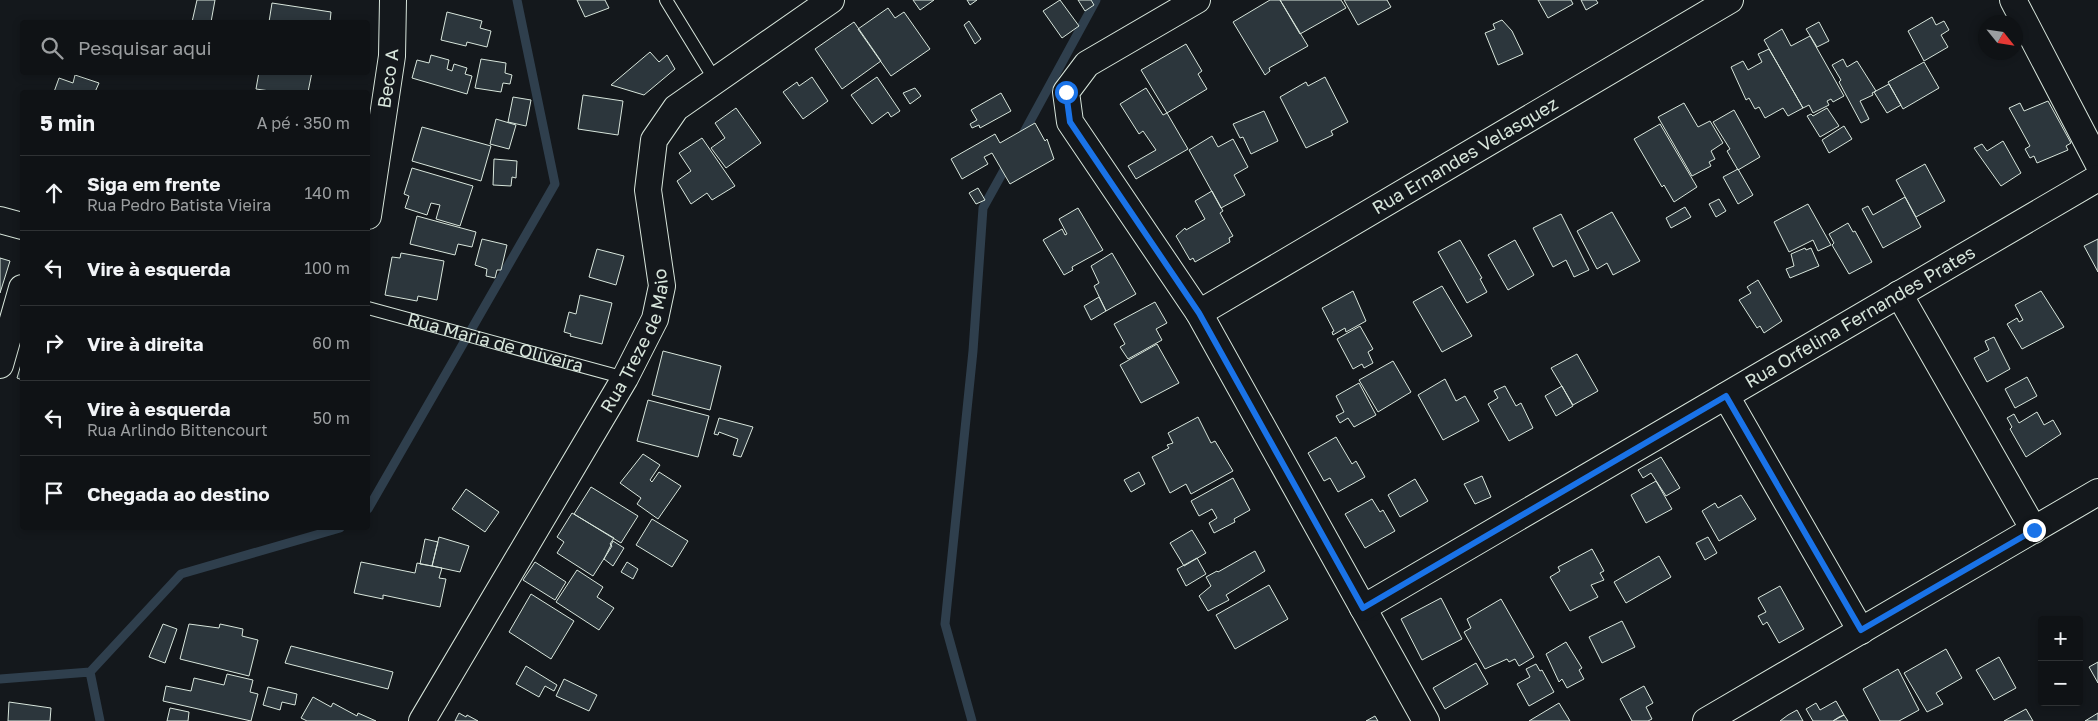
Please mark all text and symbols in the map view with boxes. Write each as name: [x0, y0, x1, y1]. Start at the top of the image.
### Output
north arrow: [1978, 15, 2023, 60]
search box: [20, 20, 370, 75]
icon: search: [38, 34, 66, 62]
text: Pesquisar aqui: [78, 36, 212, 59]
street label: Beco A: [372, 49, 402, 110]
route start: [1055, 81, 1078, 104]
street label: Rua Ernandes Velasquez: [1368, 92, 1562, 219]
text: 5 min: [40, 110, 95, 136]
text: A pé · 350 m: [257, 113, 350, 133]
text: Siga em frente: [87, 172, 221, 195]
icon: ahead: [40, 179, 68, 207]
text: 140 m: [304, 183, 350, 203]
text: Rua Pedro Batista Vieira: [87, 195, 271, 215]
street label: Rua Orfelina Fernandes Prates: [1741, 240, 1979, 392]
icon: left: [40, 254, 68, 282]
text: Vire à esquerda: [87, 257, 230, 280]
text: 100 m: [304, 258, 350, 278]
street label: Rua Treze de Maio: [595, 267, 672, 416]
street label: Rua Maria de Oliveira: [405, 307, 586, 376]
icon: right: [40, 329, 68, 357]
text: Vire à direita: [87, 332, 204, 355]
text: 60 m: [312, 333, 350, 353]
text: Vire à esquerda: [87, 397, 230, 420]
icon: left: [40, 404, 68, 432]
text: 50 m: [313, 408, 350, 428]
text: Rua Arlindo Bittencourt: [87, 420, 268, 440]
icon: arrive: [40, 479, 68, 507]
text: Chegada ao destino: [87, 482, 270, 505]
route end: [2023, 519, 2046, 542]
map controls: [2038, 616, 2083, 706]
button: +: [2038, 616, 2083, 661]
button: −: [2038, 661, 2083, 706]

